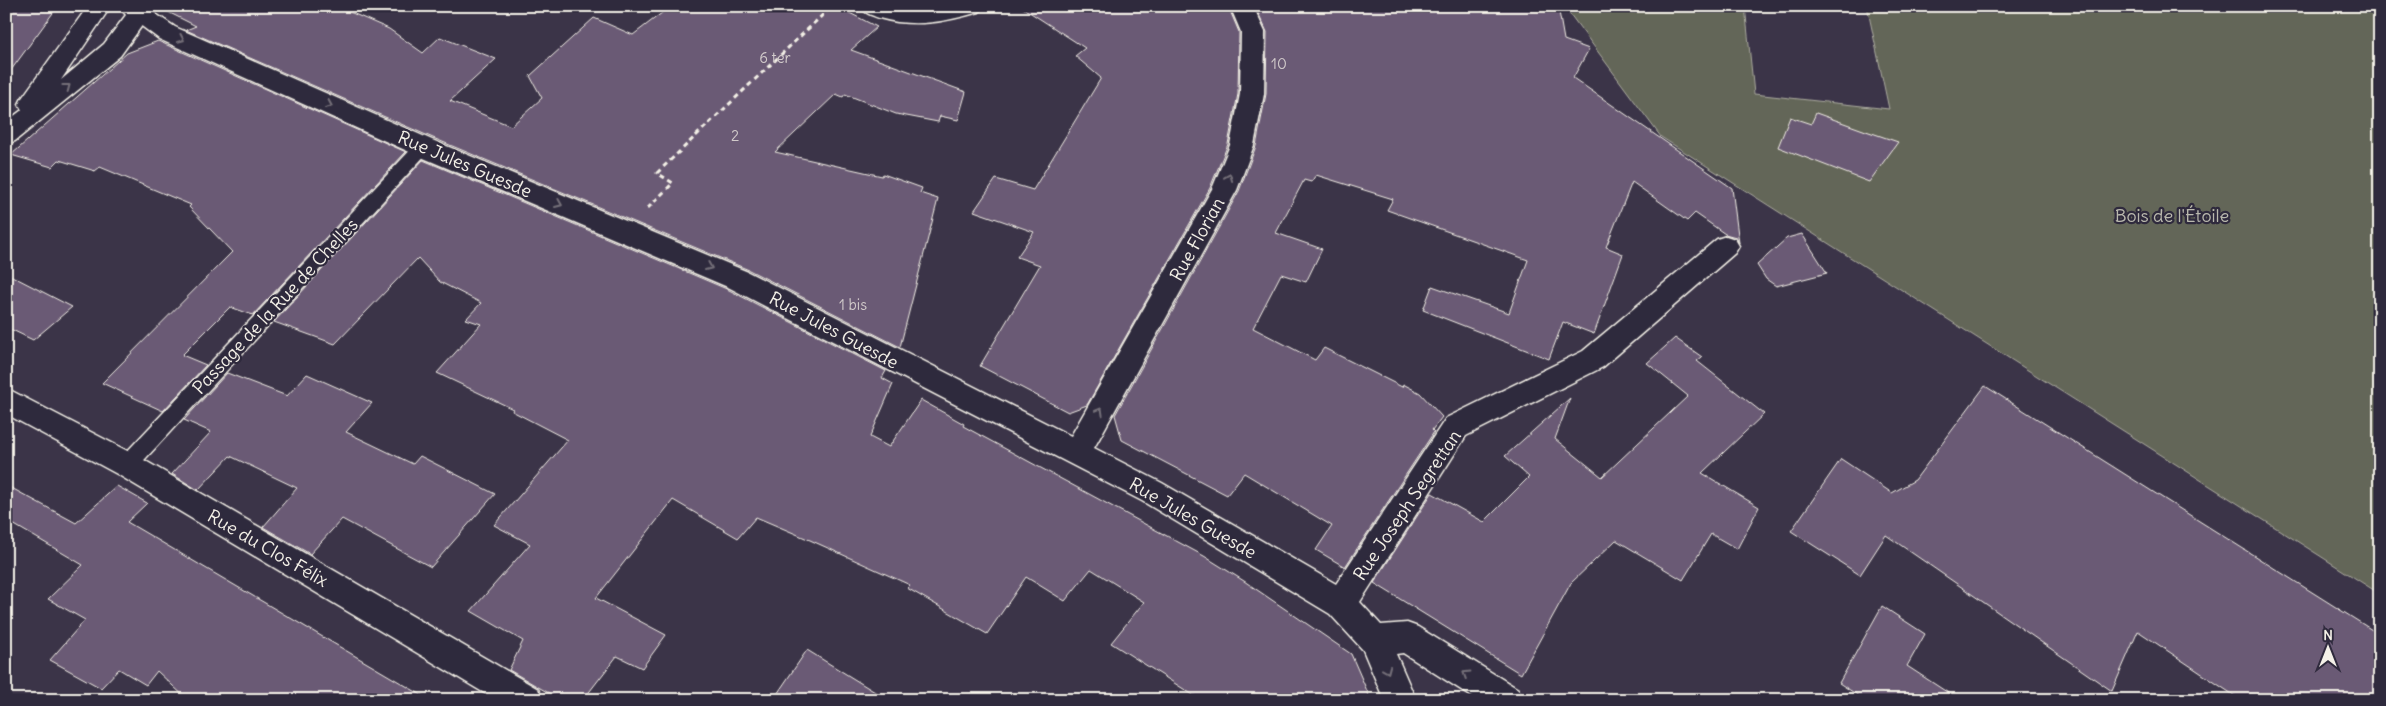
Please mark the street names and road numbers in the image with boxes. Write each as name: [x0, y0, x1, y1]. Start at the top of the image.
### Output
street label: Rue Jules Guesde: [395, 125, 535, 203]
street label: Rue Florian: [1165, 193, 1229, 285]
street label: Passage de la Rue de Chelles: [187, 213, 363, 399]
street label: Rue Jules Guesde: [765, 286, 903, 374]
street label: Rue Joseph Segrettan: [1348, 425, 1466, 585]
street label: Rue Jules Guesde: [1125, 472, 1261, 564]
street label: Rue du Clos Félix: [204, 504, 333, 592]

